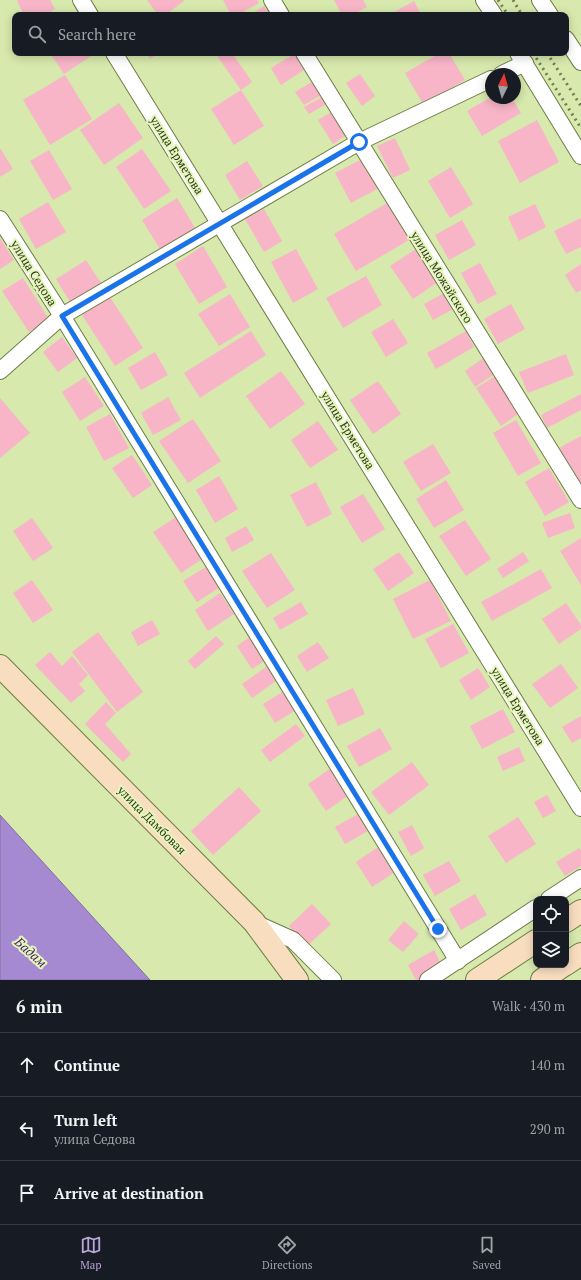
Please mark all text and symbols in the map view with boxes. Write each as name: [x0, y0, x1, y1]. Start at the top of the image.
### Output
search box: [12, 12, 569, 56]
icon: search: [26, 23, 48, 45]
text: Search here: [58, 24, 136, 44]
north arrow: [485, 68, 521, 104]
street label: улица Ерметова: [146, 112, 207, 197]
route start: [350, 133, 368, 151]
street label: улица Можайского: [407, 228, 476, 326]
street label: улица Седова: [7, 236, 60, 309]
street label: улица Ерметова: [317, 387, 378, 472]
street label: улица Ерметова: [487, 663, 548, 748]
street label: улица Дамбовая: [114, 782, 189, 857]
map controls: [533, 896, 569, 968]
button: locate: [533, 896, 569, 932]
route end: [429, 920, 447, 938]
water label: Бадам: [10, 932, 51, 971]
button: layers: [533, 932, 569, 968]
text: 6 min: [16, 995, 63, 1018]
text: Walk · 430 m: [492, 997, 565, 1015]
icon: ahead: [16, 1054, 38, 1076]
text: Continue: [54, 1055, 120, 1075]
text: 140 m: [530, 1056, 565, 1074]
text: Turn left: [54, 1110, 118, 1130]
icon: left: [16, 1118, 38, 1140]
text: 290 m: [530, 1120, 565, 1138]
text: улица Седова: [54, 1130, 135, 1148]
icon: arrive: [16, 1182, 38, 1204]
text: Arrive at destination: [54, 1183, 204, 1203]
tab: Map: [80, 1234, 102, 1272]
tab: Directions: [262, 1234, 313, 1272]
tab: Saved: [473, 1234, 501, 1272]

